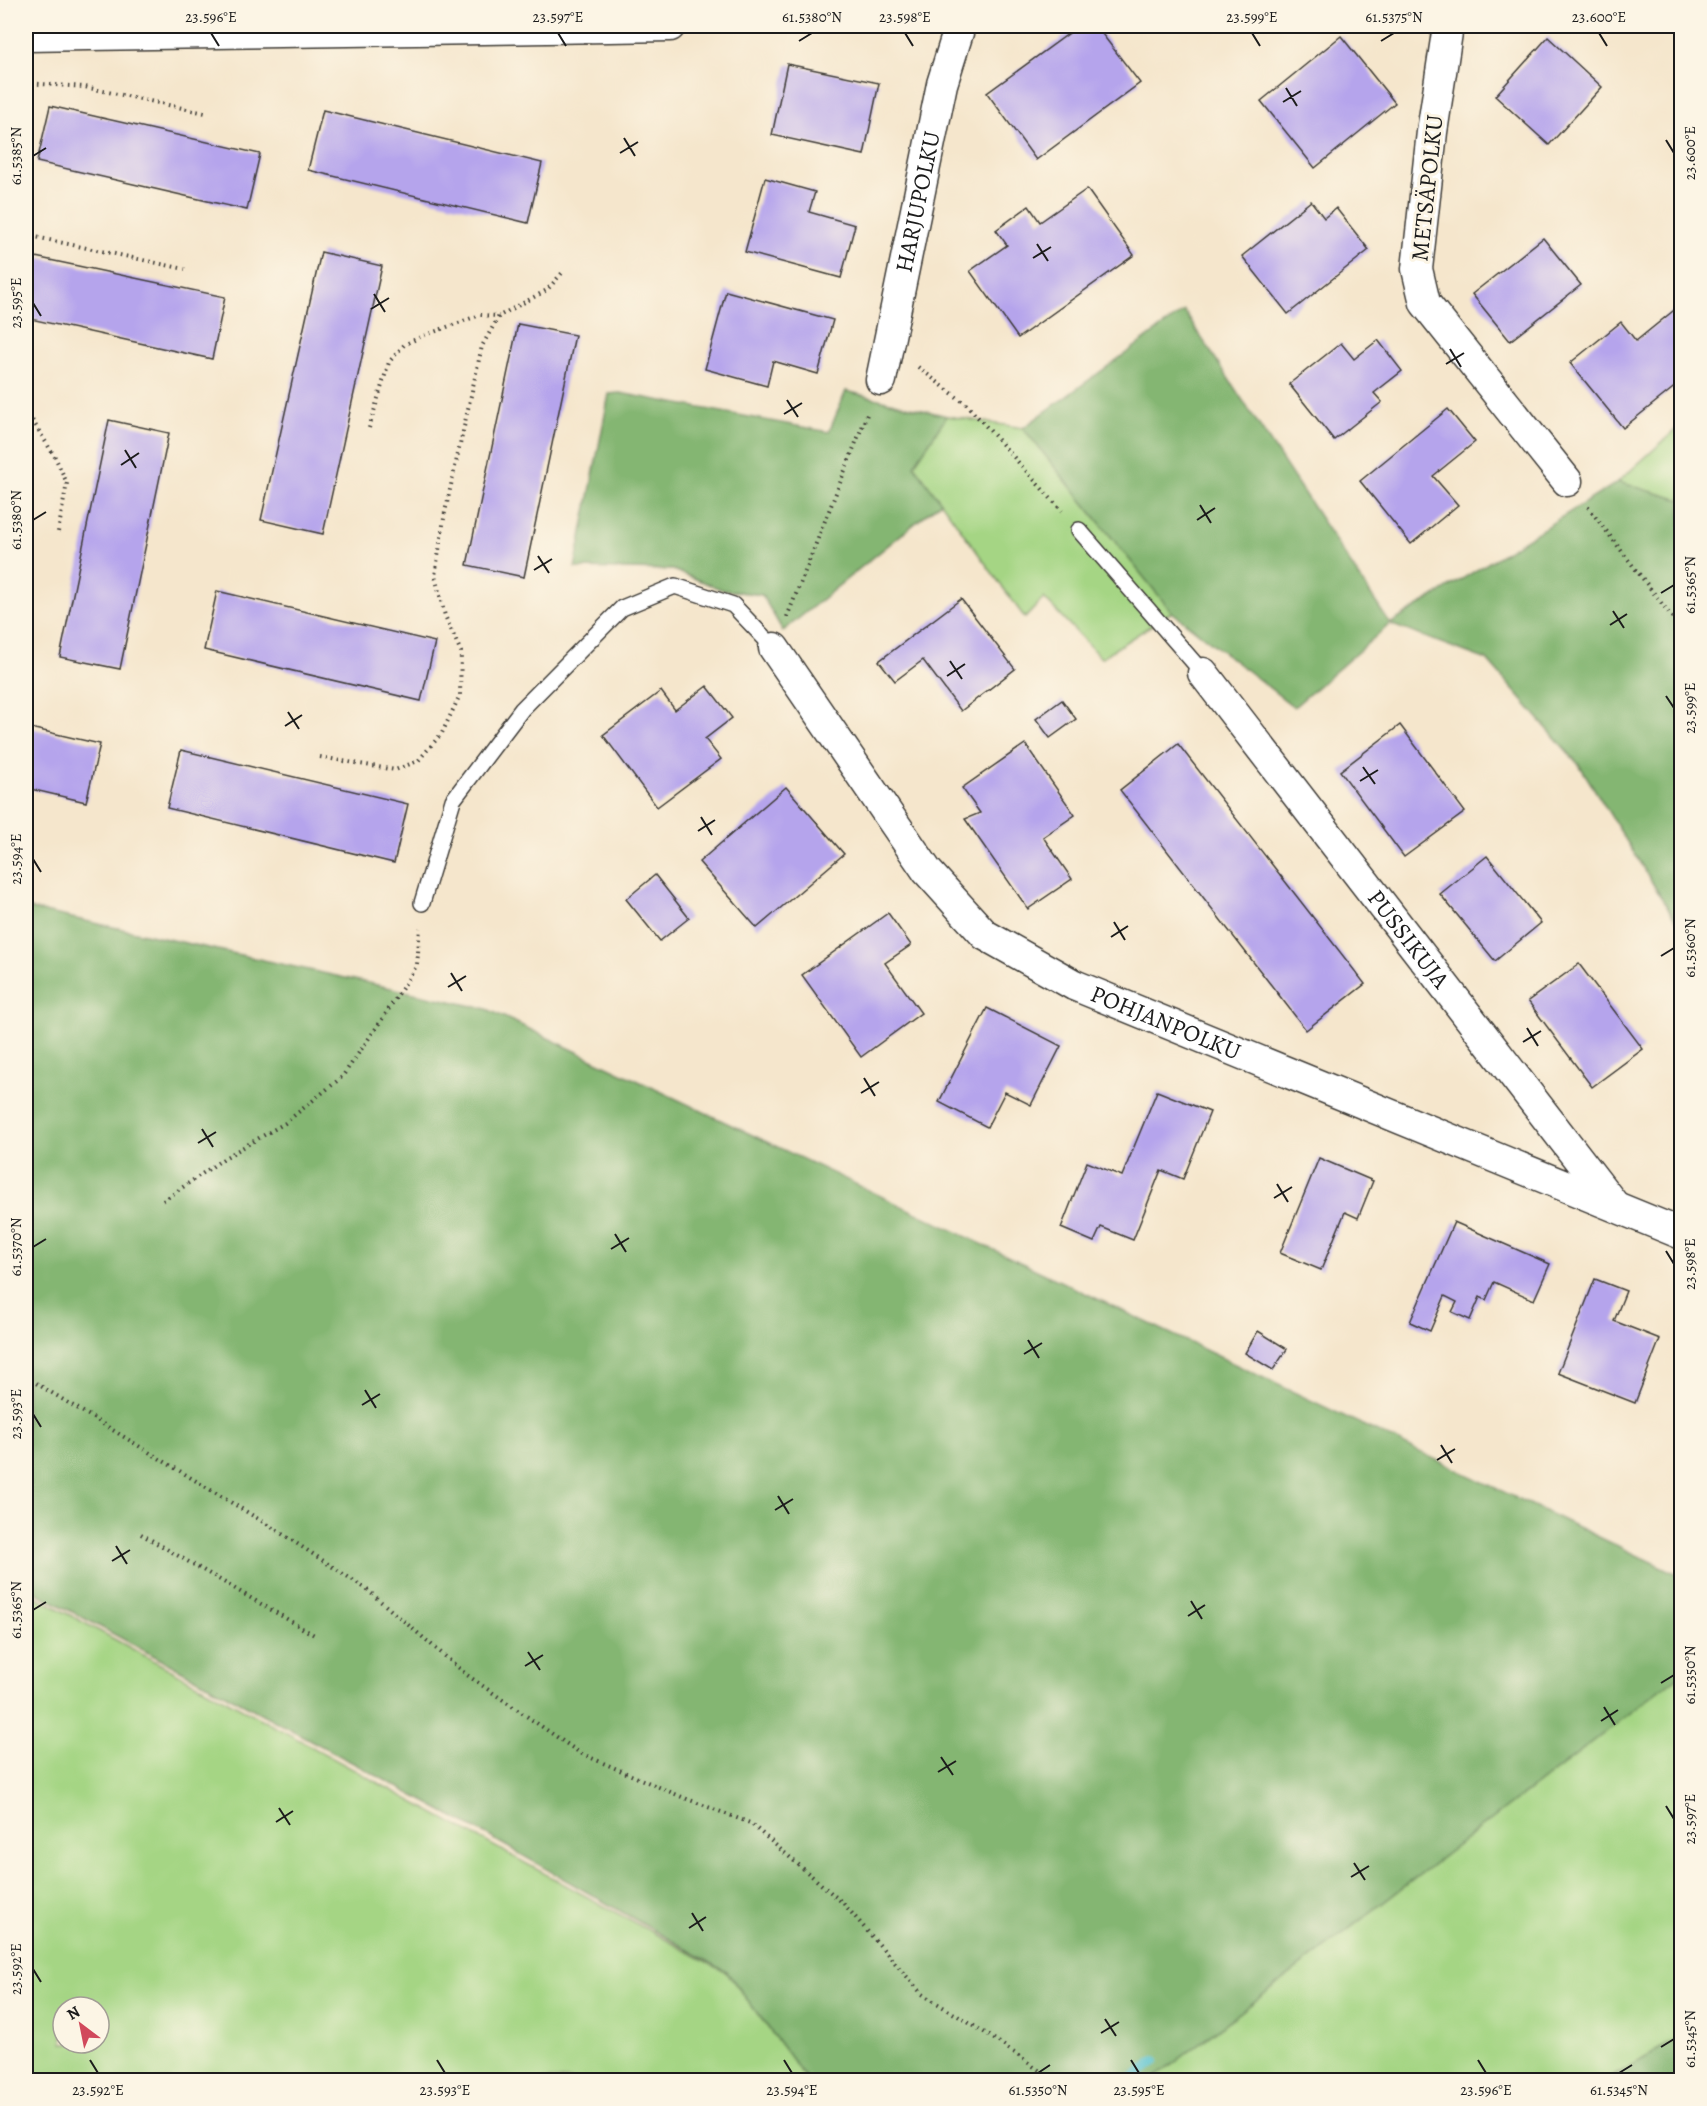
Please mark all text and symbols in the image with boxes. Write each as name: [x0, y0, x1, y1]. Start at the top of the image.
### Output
text: 23.596°E: [185, 7, 237, 27]
text: 23.597°E: [533, 7, 583, 27]
text: 61.5380°N: [782, 7, 842, 27]
text: 23.598°E: [879, 7, 931, 27]
text: 23.599°E: [1226, 7, 1278, 27]
text: 61.5375°N: [1365, 7, 1423, 27]
text: 23.600°E: [1572, 7, 1626, 27]
street label: METSÄPOLKU: [1403, 113, 1451, 263]
text: 23.600°E: [1680, 126, 1700, 180]
text: 61.5385°N: [6, 127, 26, 185]
street label: HARJUPOLKU: [888, 128, 948, 275]
text: 23.595°E: [6, 277, 26, 329]
text: 61.5380°N: [6, 490, 26, 550]
text: 61.5365°N: [1680, 556, 1700, 614]
text: 23.599°E: [1680, 682, 1700, 734]
text: 23.594°E: [6, 833, 26, 885]
street label: PUSSIKUJA: [1360, 883, 1457, 996]
text: 61.5360°N: [1680, 918, 1700, 978]
street label: POHJANPOLKU: [1086, 977, 1246, 1068]
text: 61.5370°N: [6, 1217, 26, 1276]
text: 23.598°E: [1680, 1238, 1700, 1290]
text: 23.593°E: [6, 1389, 26, 1439]
text: 61.5365°N: [6, 1581, 26, 1639]
text: 61.5350°N: [1680, 1645, 1700, 1705]
text: 23.597°E: [1680, 1794, 1700, 1844]
text: 23.592°E: [6, 1943, 26, 1995]
north arrow: [51, 1995, 111, 2055]
text: N: [63, 2001, 85, 2026]
text: 61.5345°N: [1680, 2010, 1700, 2068]
text: 23.592°E: [72, 2080, 124, 2100]
text: 23.593°E: [420, 2080, 470, 2100]
text: 23.594°E: [766, 2080, 818, 2100]
text: 61.5350°N: [1008, 2080, 1068, 2100]
text: 23.595°E: [1113, 2080, 1165, 2100]
text: 23.596°E: [1460, 2080, 1512, 2100]
text: 61.5345°N: [1590, 2080, 1648, 2100]

